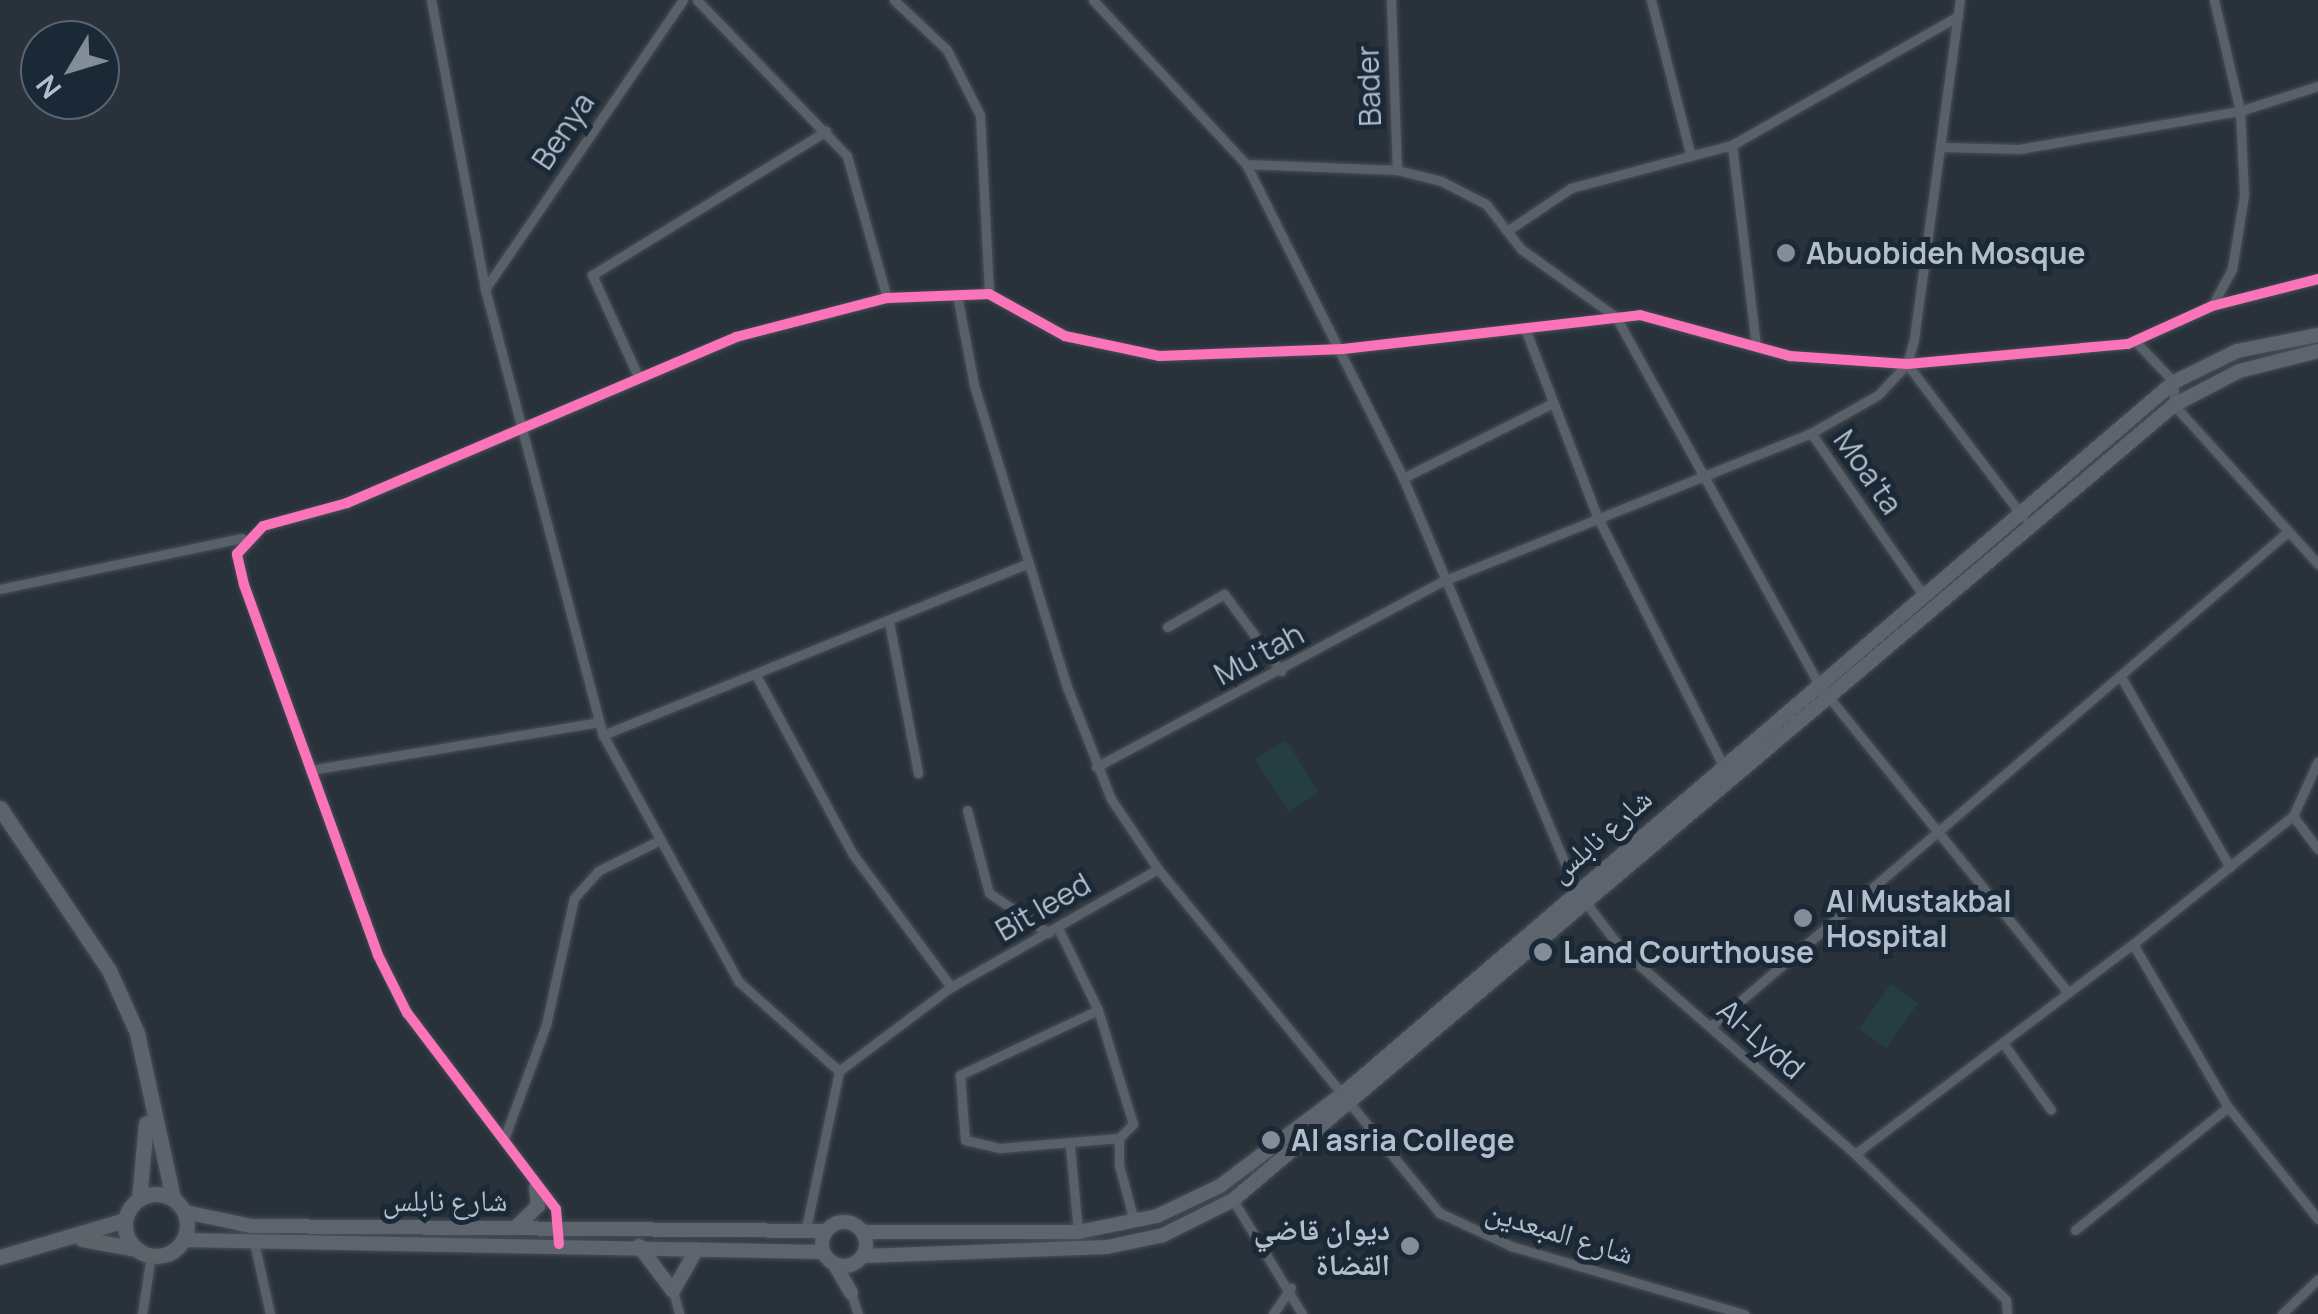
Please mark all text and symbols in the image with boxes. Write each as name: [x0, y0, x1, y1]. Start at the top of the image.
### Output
north arrow: [20, 20, 120, 120]
street label: Bader: [1350, 45, 1388, 127]
text: N: [27, 68, 69, 107]
street label: Benya: [524, 86, 602, 176]
place label: Abuobideh Mosque: [1806, 235, 2086, 271]
marker: Abuobideh Mosque: [1775, 242, 1797, 264]
street label: Moa'ta: [1826, 423, 1910, 521]
street label: Mu'tah: [1208, 616, 1310, 692]
street label: شارع نابلس: [1541, 780, 1659, 890]
street label: Bit leed: [989, 866, 1097, 948]
place label: Al Mustakbal Hospital: [1826, 883, 2012, 954]
marker: Al Mustakbal Hospital: [1790, 905, 1816, 931]
place label: Land Courthouse: [1563, 934, 1814, 970]
marker: Land Courthouse: [1532, 941, 1554, 963]
street label: Al-Lydd: [1710, 992, 1812, 1086]
place label: Al asria College: [1291, 1122, 1515, 1158]
marker: Al asria College: [1260, 1129, 1282, 1151]
street label: شارع نابلس: [383, 1182, 507, 1218]
street label: شارع المبعدين: [1482, 1193, 1638, 1271]
place label: ديوان قاضي القضاة: [1253, 1211, 1390, 1282]
marker: ديوان قاضي القضاة: [1399, 1235, 1421, 1257]

